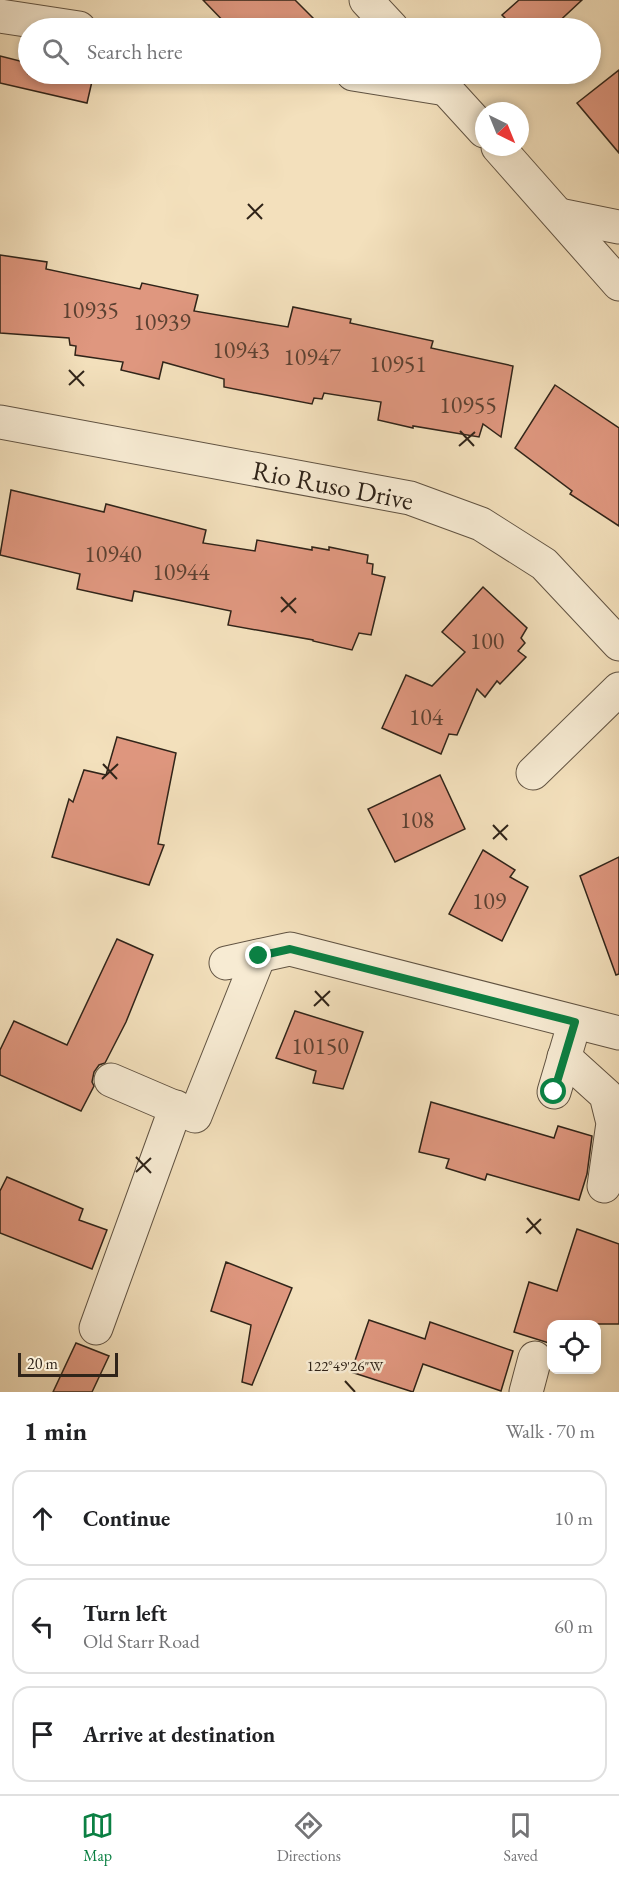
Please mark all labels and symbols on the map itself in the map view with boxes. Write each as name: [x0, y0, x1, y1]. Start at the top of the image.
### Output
north arrow: [475, 102, 529, 156]
house number: 10935: [61, 294, 119, 325]
house number: 10939: [133, 306, 191, 337]
house number: 10943: [212, 334, 270, 365]
house number: 10947: [283, 341, 341, 372]
house number: 10951: [369, 348, 427, 379]
house number: 10955: [439, 389, 497, 420]
street label: Rio Ruso Drive: [250, 452, 416, 518]
house number: 10940: [84, 538, 142, 569]
house number: 10944: [152, 556, 210, 587]
house number: 100: [470, 625, 504, 656]
house number: 104: [409, 701, 444, 732]
house number: 108: [400, 804, 434, 835]
house number: 109: [472, 885, 507, 916]
route end: [245, 942, 271, 968]
house number: 10150: [291, 1030, 349, 1061]
route start: [540, 1078, 566, 1104]
scale bar: [18, 1350, 118, 1378]
text: 122°49'26"W: [307, 1356, 383, 1375]

